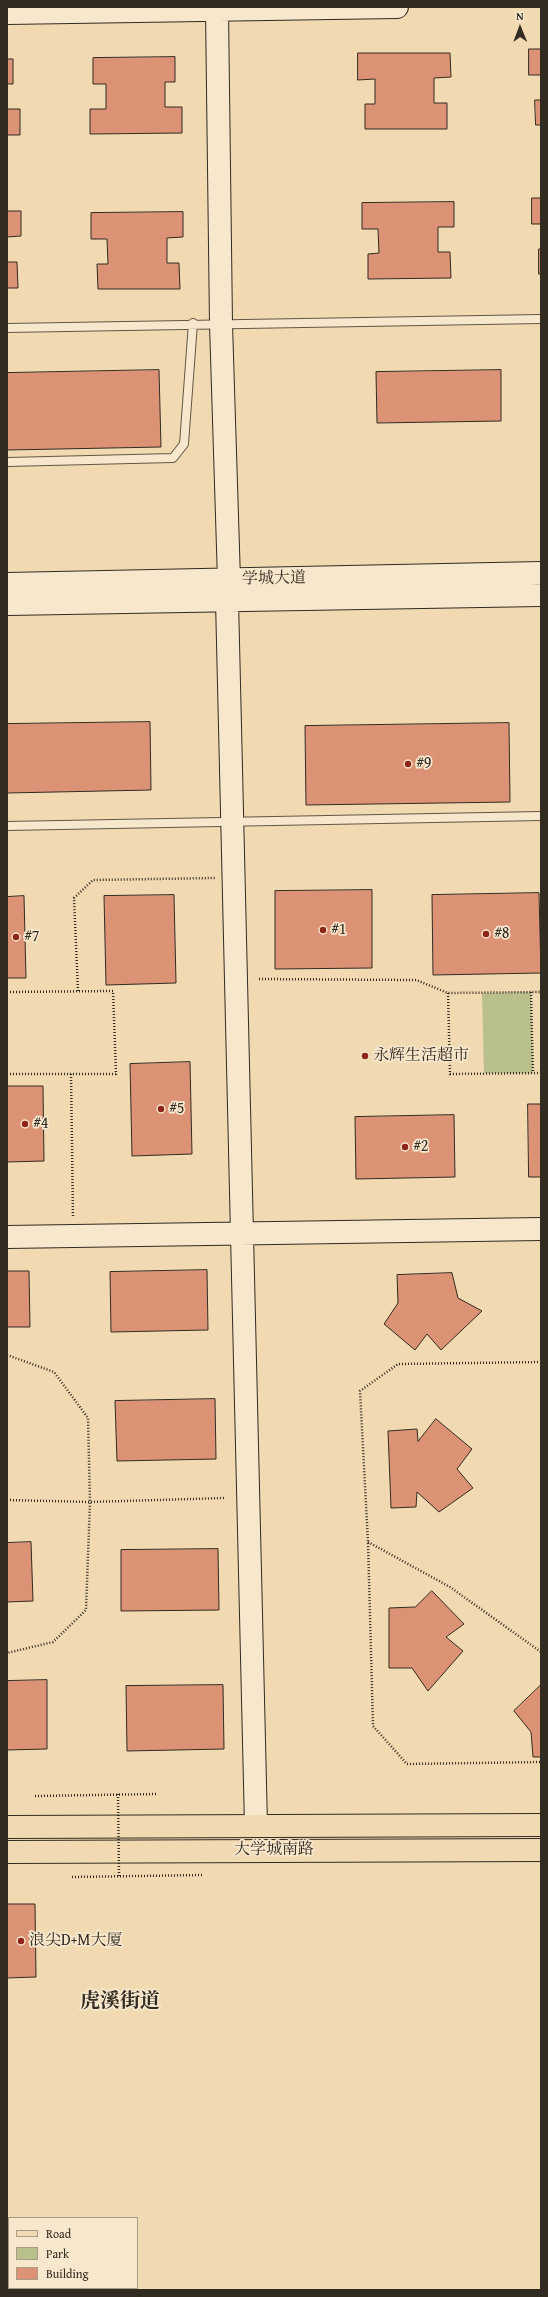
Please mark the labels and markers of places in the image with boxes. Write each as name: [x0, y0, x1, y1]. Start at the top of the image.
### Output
place label: #9: [416, 754, 431, 774]
marker: #9: [403, 759, 413, 769]
place label: #1: [331, 920, 346, 940]
place label: #8: [494, 924, 509, 944]
marker: #1: [318, 925, 328, 935]
place label: #7: [24, 927, 39, 947]
marker: #8: [481, 929, 491, 939]
marker: #7: [11, 932, 21, 942]
place label: 永辉生活超市: [373, 1046, 469, 1066]
marker: 永辉生活超市: [360, 1051, 370, 1061]
place label: #5: [169, 1099, 184, 1119]
marker: #5: [156, 1104, 166, 1114]
place label: #4: [33, 1114, 48, 1134]
marker: #4: [20, 1119, 30, 1129]
place label: #2: [413, 1137, 428, 1157]
marker: #2: [400, 1142, 410, 1152]
place label: 浪尖D+M大厦: [29, 1931, 122, 1951]
marker: 浪尖D+M大厦: [16, 1936, 26, 1946]

